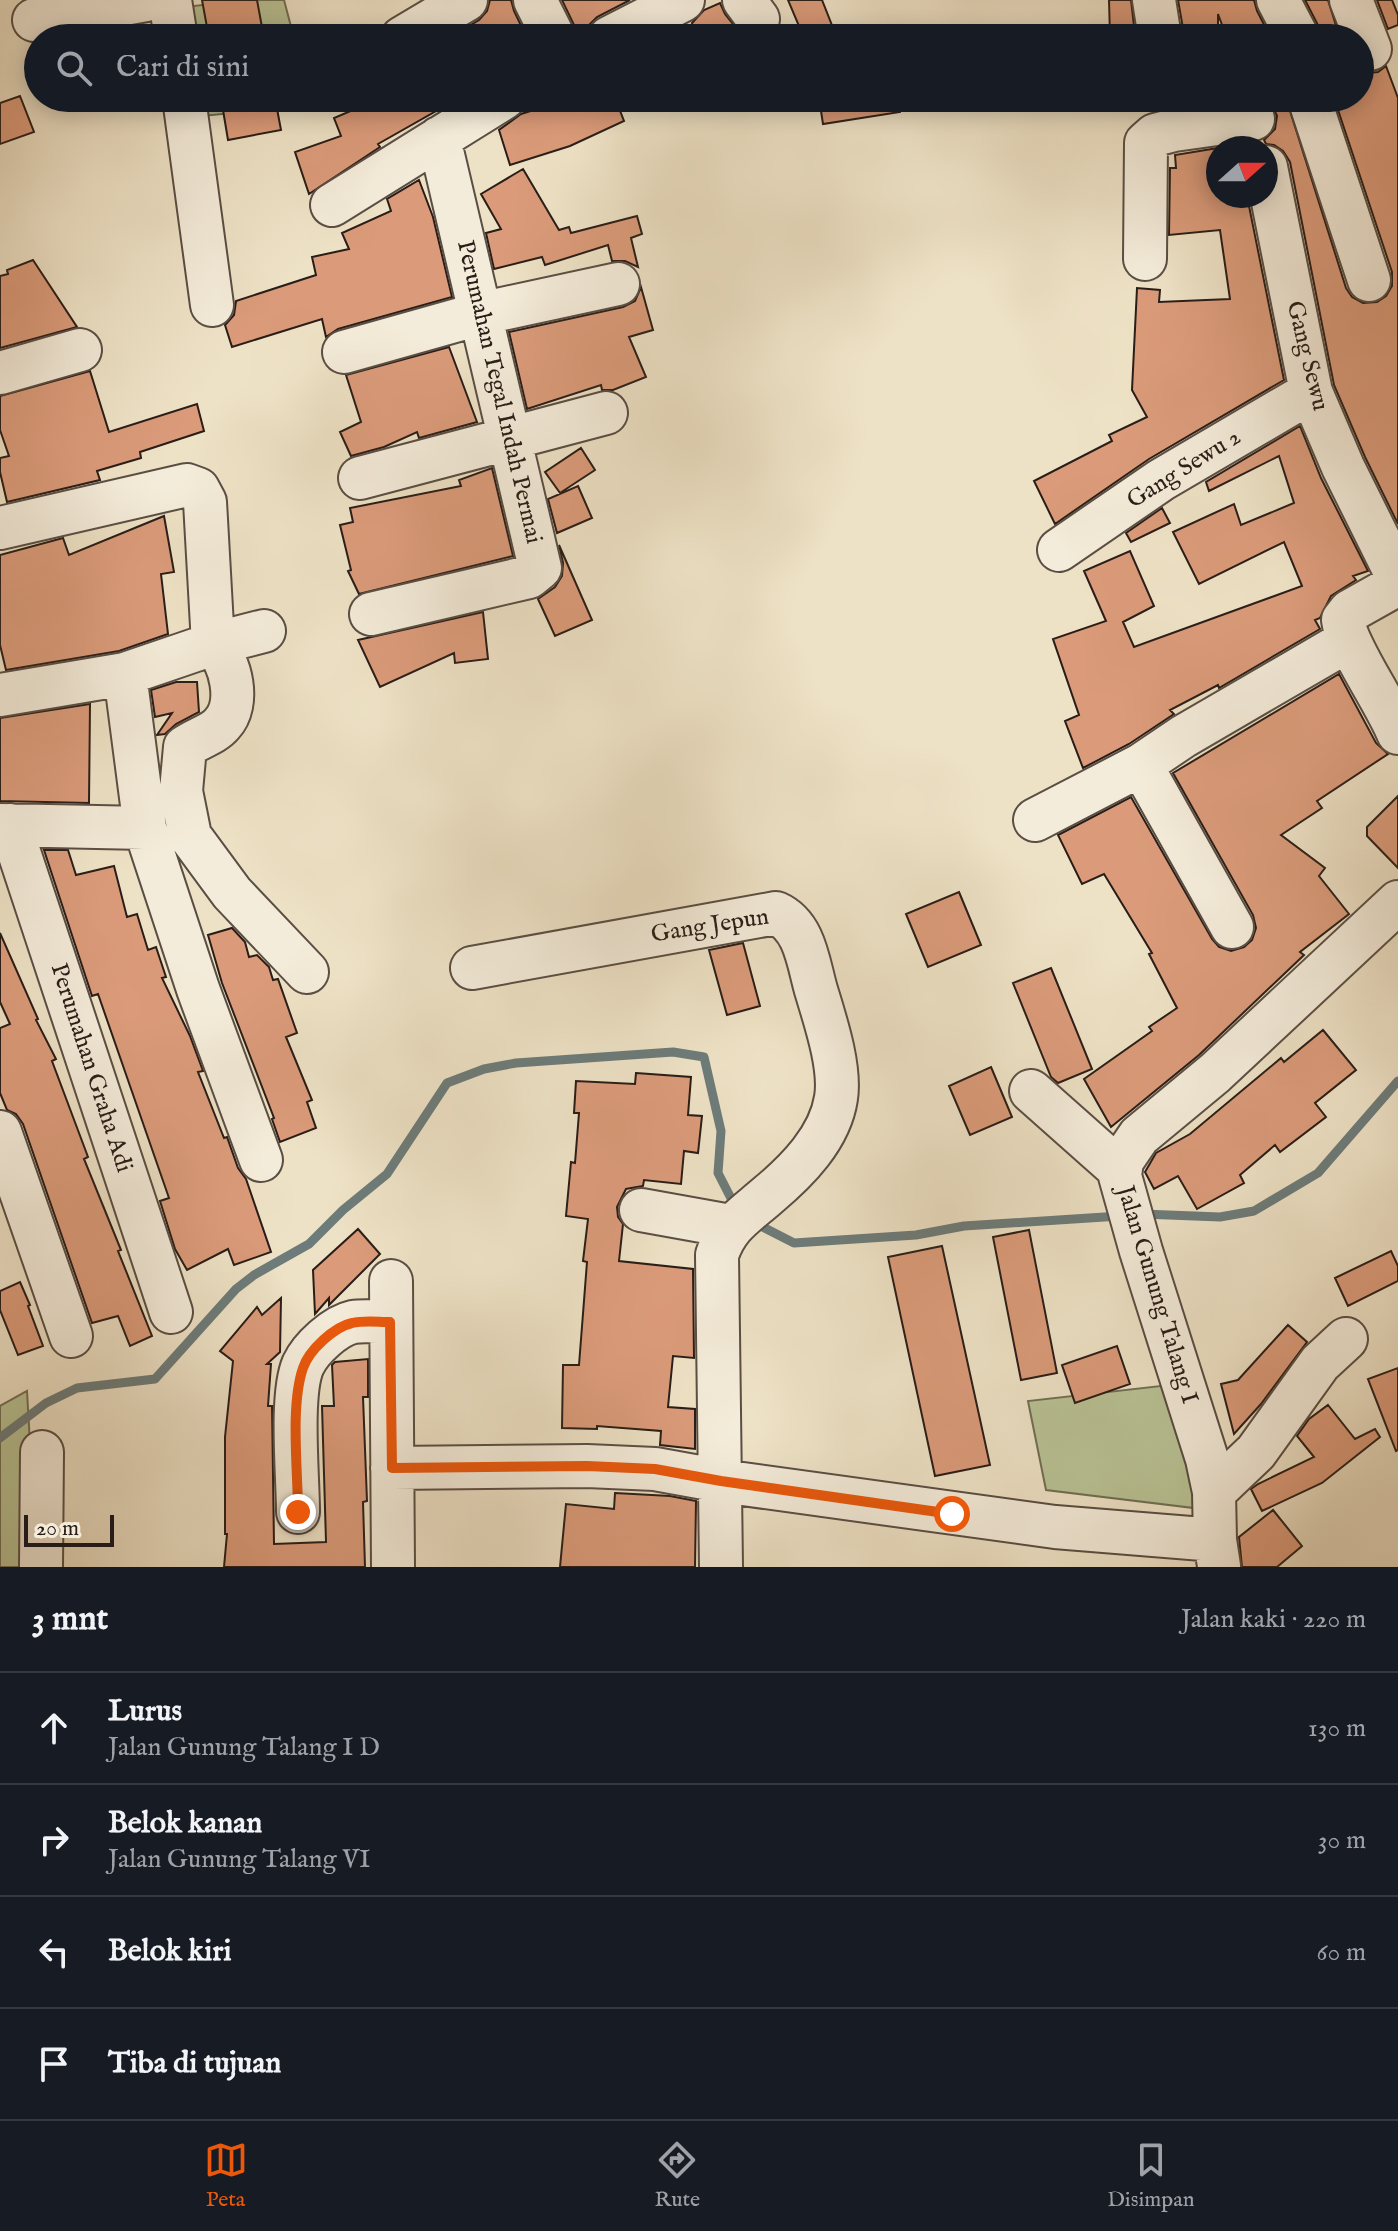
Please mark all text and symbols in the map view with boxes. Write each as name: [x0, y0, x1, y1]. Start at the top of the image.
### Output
search box: [24, 24, 1374, 112]
icon: search: [52, 46, 96, 90]
text: Cari di sini: [116, 49, 249, 87]
north arrow: [1206, 136, 1278, 208]
street label: Perumahan Tegal Indah Permai: [449, 237, 549, 547]
street label: Gang Sewu: [1278, 298, 1336, 414]
street label: Gang Sewu 2: [1121, 422, 1247, 516]
street label: Gang Jepun: [649, 901, 771, 951]
street label: Perumahan Graha Adi: [43, 960, 139, 1176]
street label: Jalan Gunung Talang I: [1108, 1179, 1205, 1408]
route end: [280, 1494, 316, 1530]
route start: [934, 1496, 970, 1532]
scale bar: [24, 1511, 114, 1547]
text: 20 m: [36, 1515, 79, 1543]
text: 3 mnt: [32, 1598, 108, 1641]
text: Jalan kaki · 220 m: [1181, 1603, 1366, 1636]
text: Lurus: [108, 1693, 182, 1731]
icon: ahead: [32, 1706, 76, 1750]
text: 130 m: [1308, 1712, 1366, 1745]
text: Jalan Gunung Talang I D: [108, 1731, 380, 1764]
text: Belok kanan: [108, 1805, 262, 1843]
icon: right: [32, 1818, 76, 1862]
text: 30 m: [1318, 1824, 1366, 1857]
text: Jalan Gunung Talang VI: [108, 1843, 370, 1876]
icon: left: [32, 1930, 76, 1974]
text: Belok kiri: [108, 1933, 231, 1971]
text: 60 m: [1317, 1936, 1366, 1969]
icon: arrive: [32, 2042, 76, 2086]
text: Tiba di tujuan: [108, 2045, 281, 2083]
tab: Peta: [204, 2138, 248, 2214]
tab: Rute: [655, 2138, 700, 2214]
tab: Disimpan: [1107, 2138, 1195, 2214]

